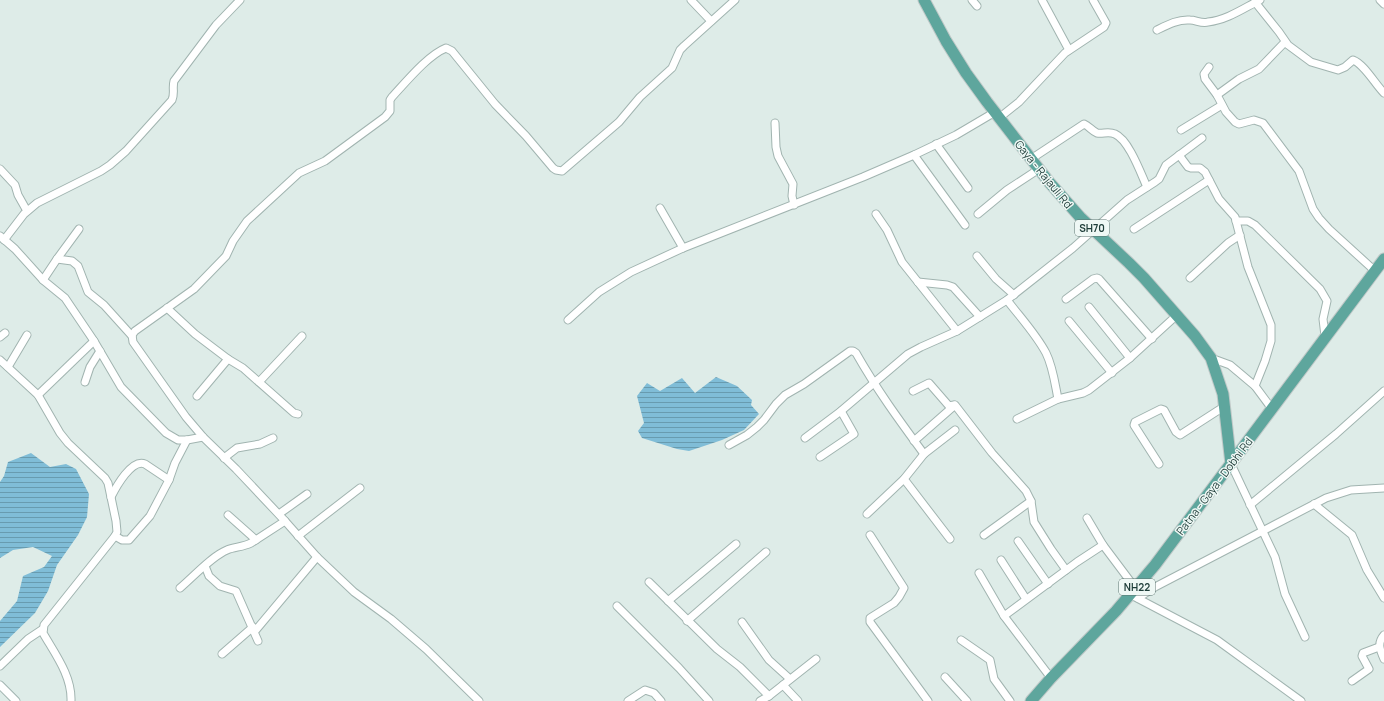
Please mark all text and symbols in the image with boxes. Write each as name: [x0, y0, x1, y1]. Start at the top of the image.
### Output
street label: Gaya - Rajauli Rd: [1012, 137, 1076, 211]
road number: SH70: [1075, 220, 1109, 236]
street label: Patna - Gaya - Dobhi Rd: [1173, 434, 1255, 538]
road number: NH22: [1119, 579, 1155, 595]

